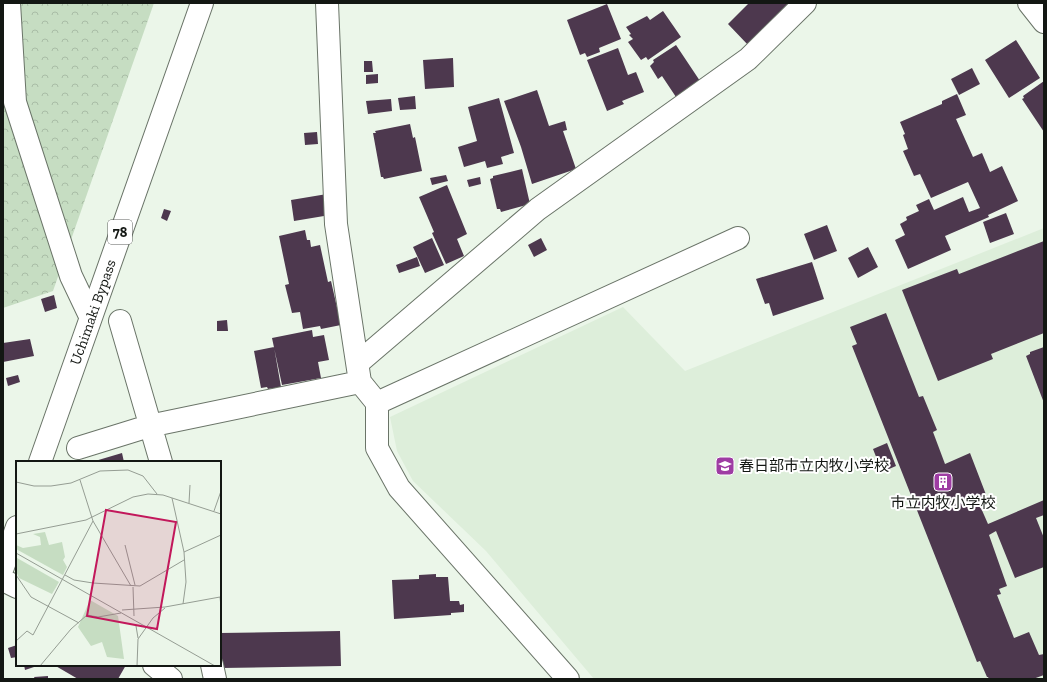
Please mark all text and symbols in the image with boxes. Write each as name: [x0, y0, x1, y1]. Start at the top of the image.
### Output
road number: 78: [108, 220, 132, 244]
street label: Uchimaki Bypass: [66, 257, 120, 367]
school or university icon: 春日部市立内牧小学校: [714, 455, 736, 477]
place label: 春日部市立内牧小学校: [739, 457, 889, 475]
inset map: [16, 461, 221, 666]
building icon: 市立内牧小学校: [932, 471, 954, 493]
place label: 市立内牧小学校: [890, 494, 996, 512]

